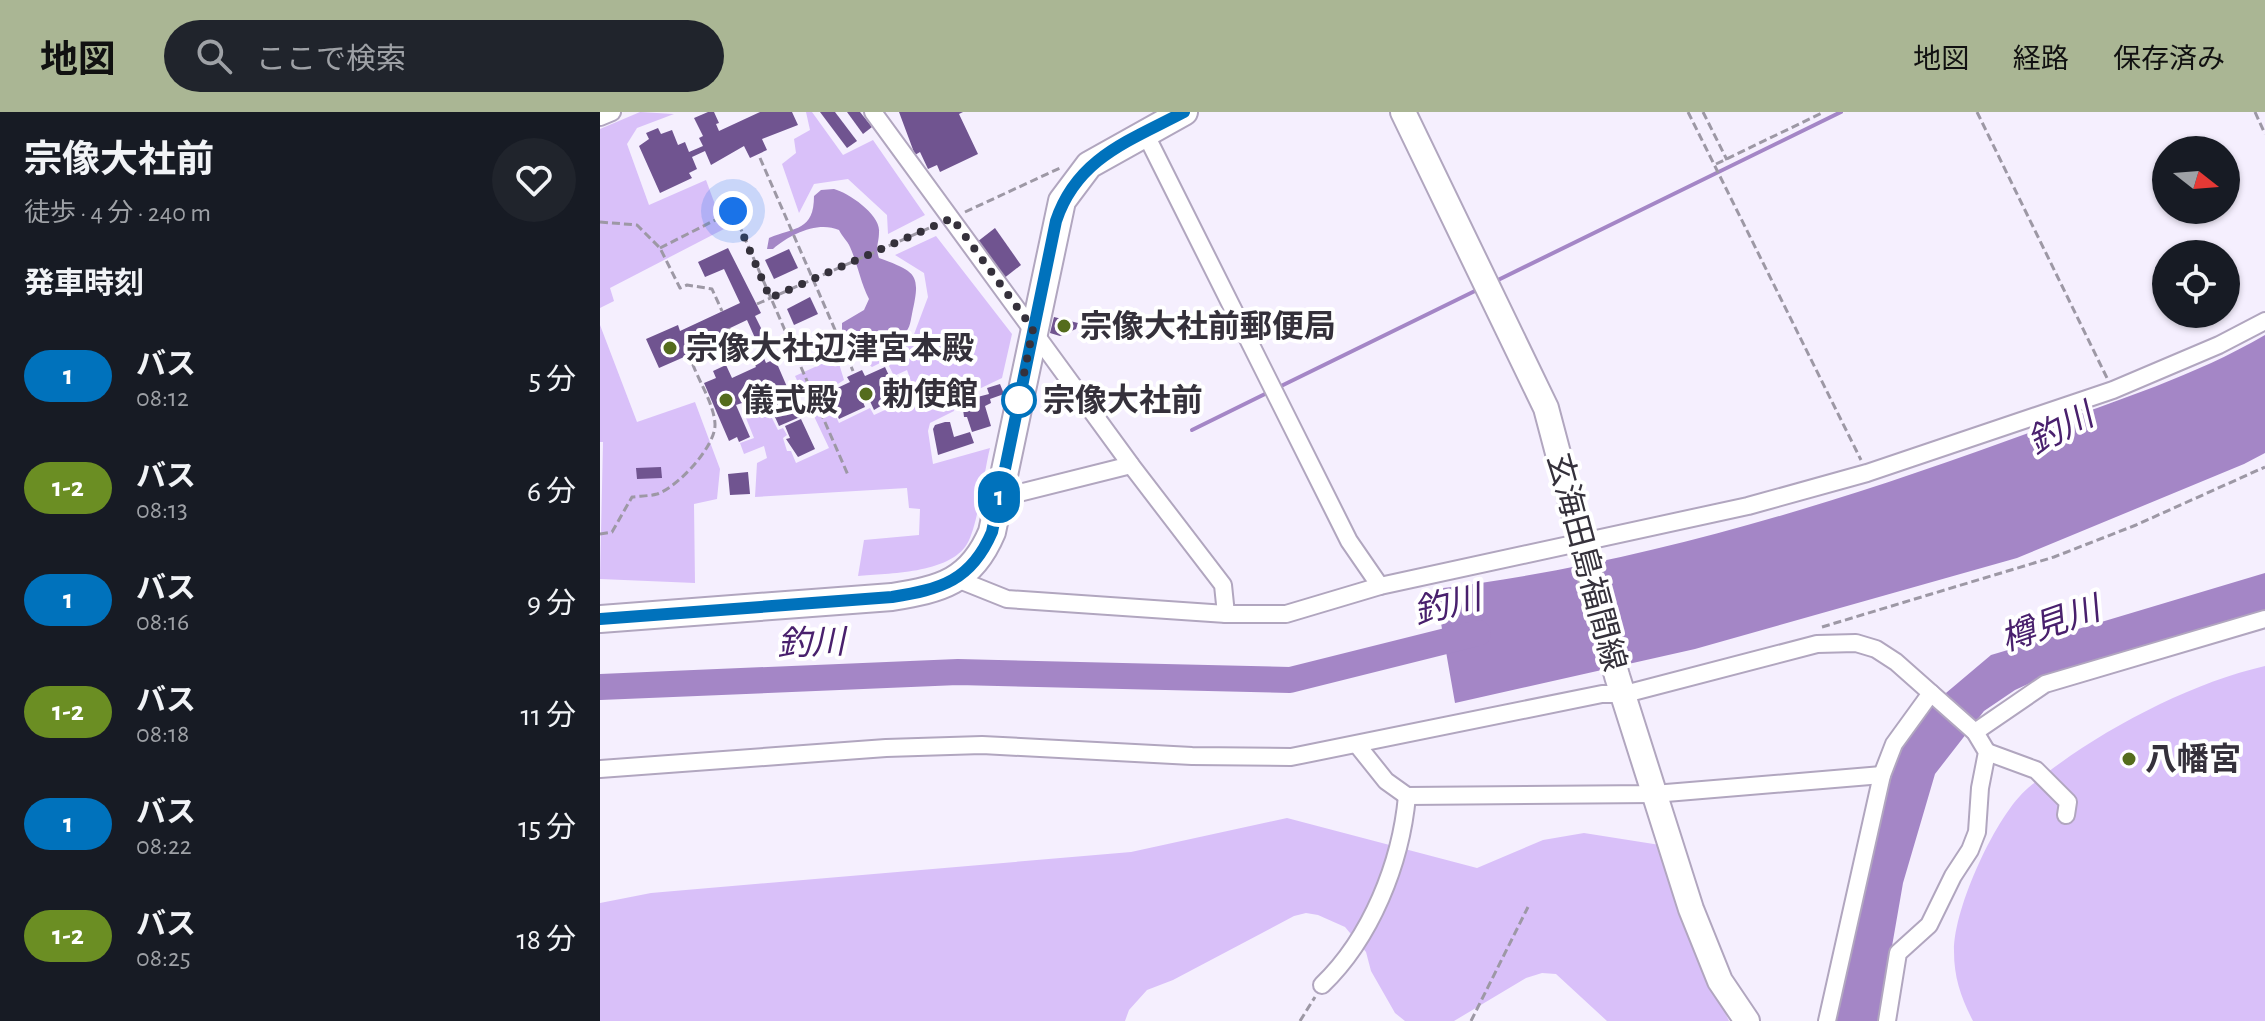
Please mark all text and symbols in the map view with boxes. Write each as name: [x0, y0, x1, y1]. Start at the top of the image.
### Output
search box: [164, 20, 724, 92]
icon: search: [192, 34, 236, 78]
text: 地図: [40, 42, 116, 80]
text: ここで検索: [256, 45, 406, 75]
text: 地図: [1913, 46, 1969, 74]
text: 経路: [2013, 46, 2069, 74]
text: 保存済み: [2113, 46, 2225, 74]
north arrow: [2152, 136, 2240, 224]
map controls: [2152, 136, 2240, 328]
button: heart: [492, 138, 576, 222]
text: 宗像大社前: [24, 142, 214, 180]
your location: [713, 191, 753, 231]
text: 徒歩 · 4 分 · 240 m: [24, 200, 211, 226]
button: locate: [2152, 240, 2240, 328]
text: 発車時刻: [24, 269, 144, 299]
place label: 宗像大社前郵便局: [1080, 309, 1336, 343]
marker: 宗像大社前郵便局: [1055, 317, 1073, 335]
place label: 宗像大社辺津宮本殿: [686, 331, 974, 365]
marker: 宗像大社辺津宮本殿: [661, 339, 679, 357]
text: バス: [136, 350, 196, 380]
text: 1: [63, 362, 73, 390]
text: 5 分: [529, 365, 576, 395]
place label: 勅使館: [882, 377, 978, 411]
place label: 儀式殿: [742, 383, 838, 417]
marker: 宗像大社前: [1002, 383, 1036, 417]
place label: 宗像大社前: [1043, 383, 1203, 417]
text: 08:12: [136, 385, 189, 411]
marker: 勅使館: [857, 385, 875, 403]
marker: 儀式殿: [717, 391, 735, 409]
water label: 釣川: [2022, 396, 2102, 461]
street label: 玄海田島福間線: [1542, 449, 1632, 675]
text: バス: [136, 462, 196, 492]
line badge: 1: [973, 471, 1025, 523]
text: 1-2: [52, 474, 84, 502]
text: 6 分: [527, 477, 576, 507]
text: 1: [994, 483, 1004, 511]
text: 08:13: [136, 497, 188, 523]
text: バス: [136, 574, 196, 604]
water label: 釣川: [1410, 579, 1487, 631]
text: 1: [63, 586, 73, 614]
text: 9 分: [527, 589, 576, 619]
water label: 樽見川: [1996, 589, 2107, 658]
text: 08:16: [136, 609, 189, 635]
water label: 釣川: [776, 624, 849, 662]
text: バス: [136, 686, 196, 716]
text: 1-2: [52, 698, 84, 726]
text: 11 分: [520, 701, 576, 731]
text: 08:18: [136, 721, 189, 747]
place label: 八幡宮: [2145, 742, 2241, 776]
marker: 八幡宮: [2120, 750, 2138, 768]
text: バス: [136, 798, 196, 828]
text: 1: [63, 810, 73, 838]
text: 15 分: [518, 813, 576, 843]
text: 08:22: [136, 833, 192, 859]
text: バス: [136, 910, 196, 940]
text: 1-2: [52, 922, 84, 950]
text: 18 分: [517, 925, 576, 955]
text: 08:25: [136, 945, 191, 971]

